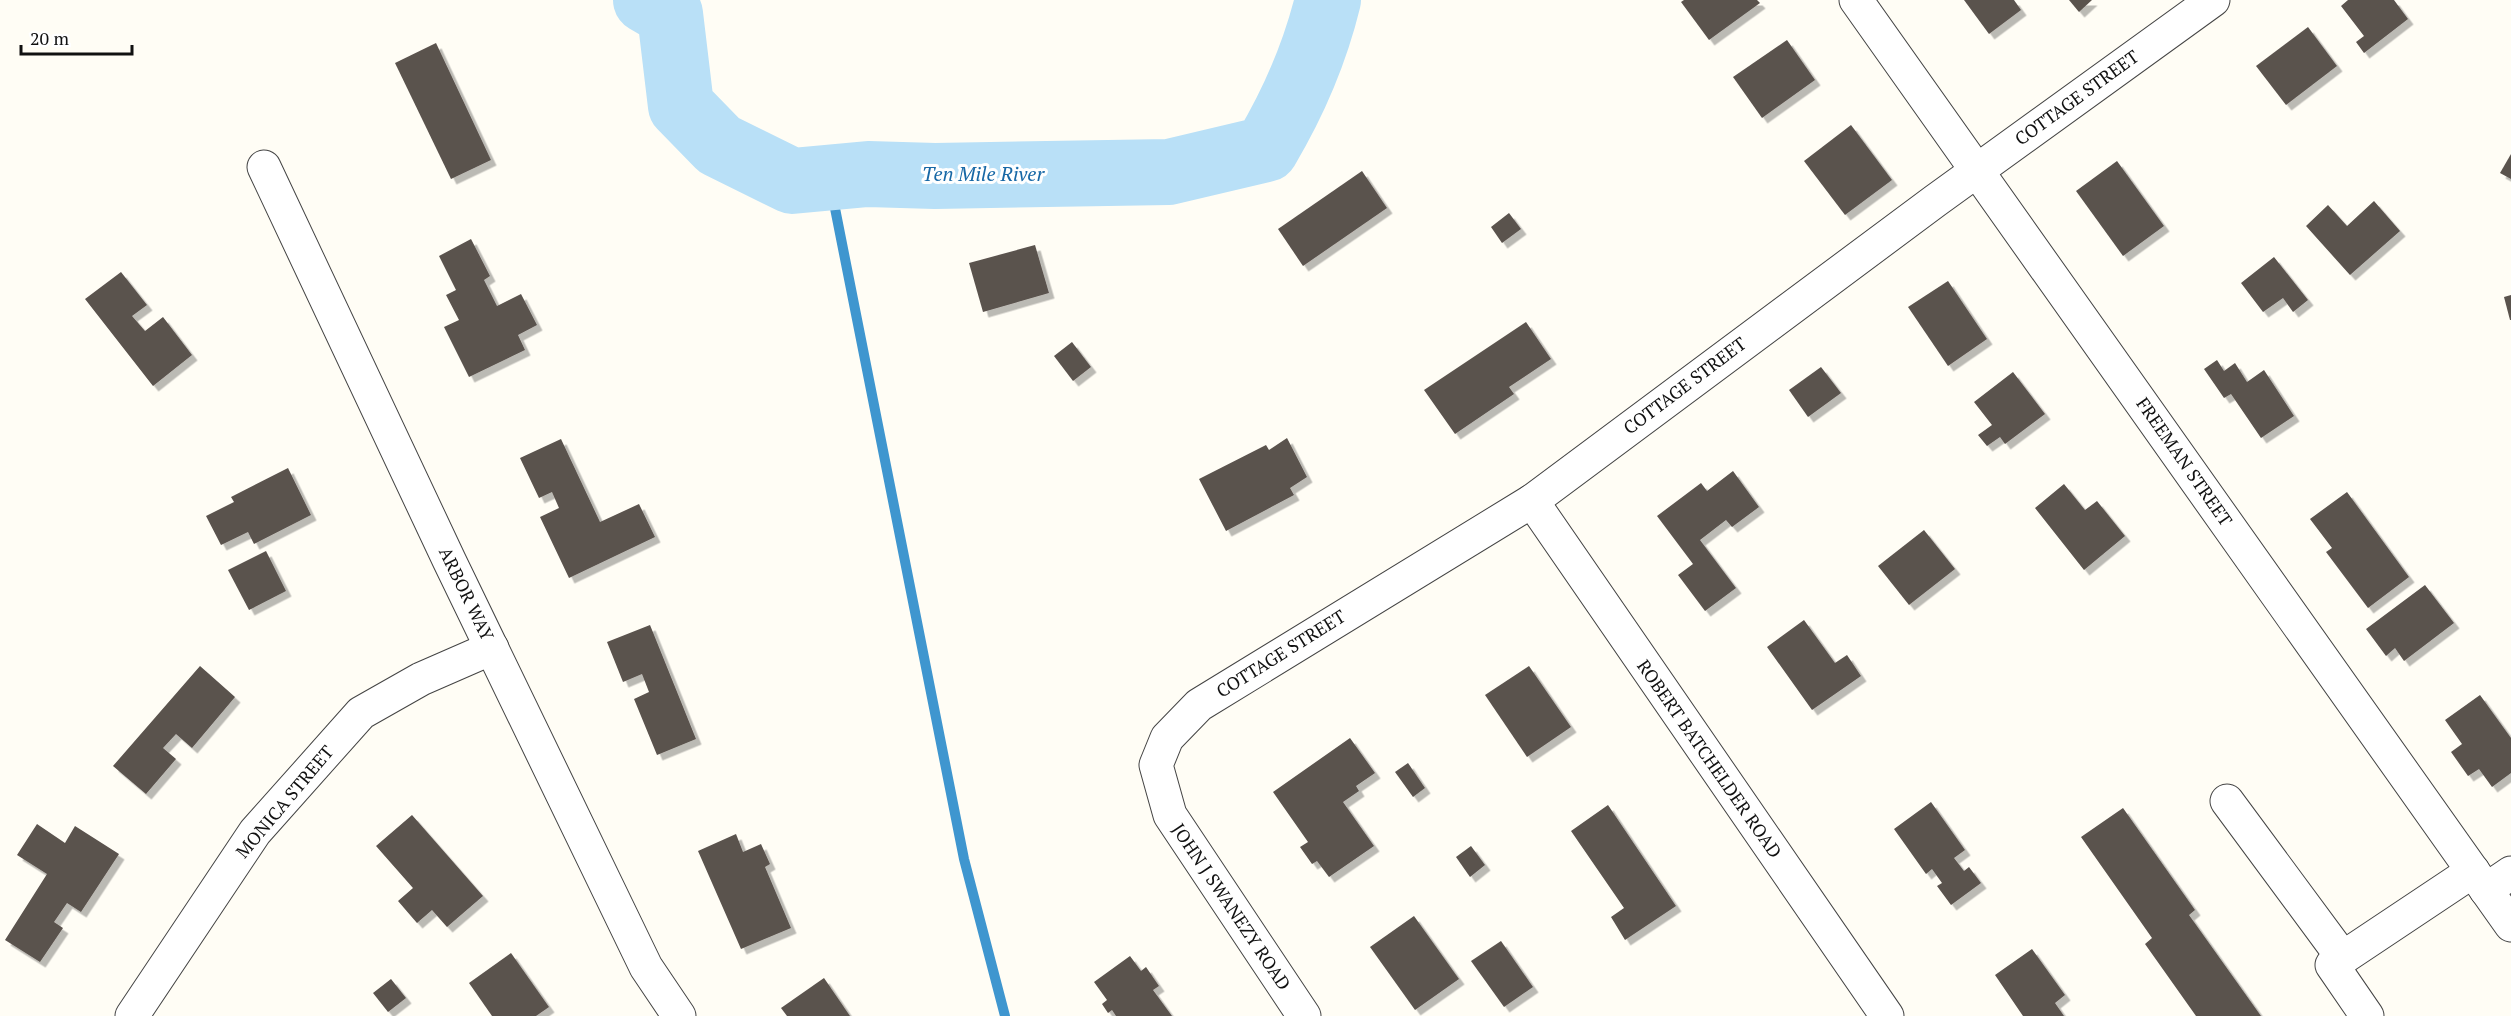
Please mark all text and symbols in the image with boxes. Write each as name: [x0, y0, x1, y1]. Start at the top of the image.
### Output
scale bar: [21, 18, 132, 56]
text: 20 m: [30, 26, 70, 50]
street label: COTTAGE STREET: [2010, 44, 2143, 150]
water label: Ten Mile River: [922, 160, 1045, 187]
street label: COTTAGE STREET: [1618, 331, 1751, 439]
street label: FREEMAN STREET: [2131, 392, 2238, 531]
street label: ARBOR WAY: [434, 543, 500, 645]
street label: COTTAGE STREET: [1211, 604, 1349, 702]
street label: ROBERT BATCHELDER ROAD: [1632, 655, 1788, 862]
street label: MONICA STREET: [230, 740, 339, 863]
street label: JOHN J SWANEZY ROAD: [1167, 818, 1297, 994]

